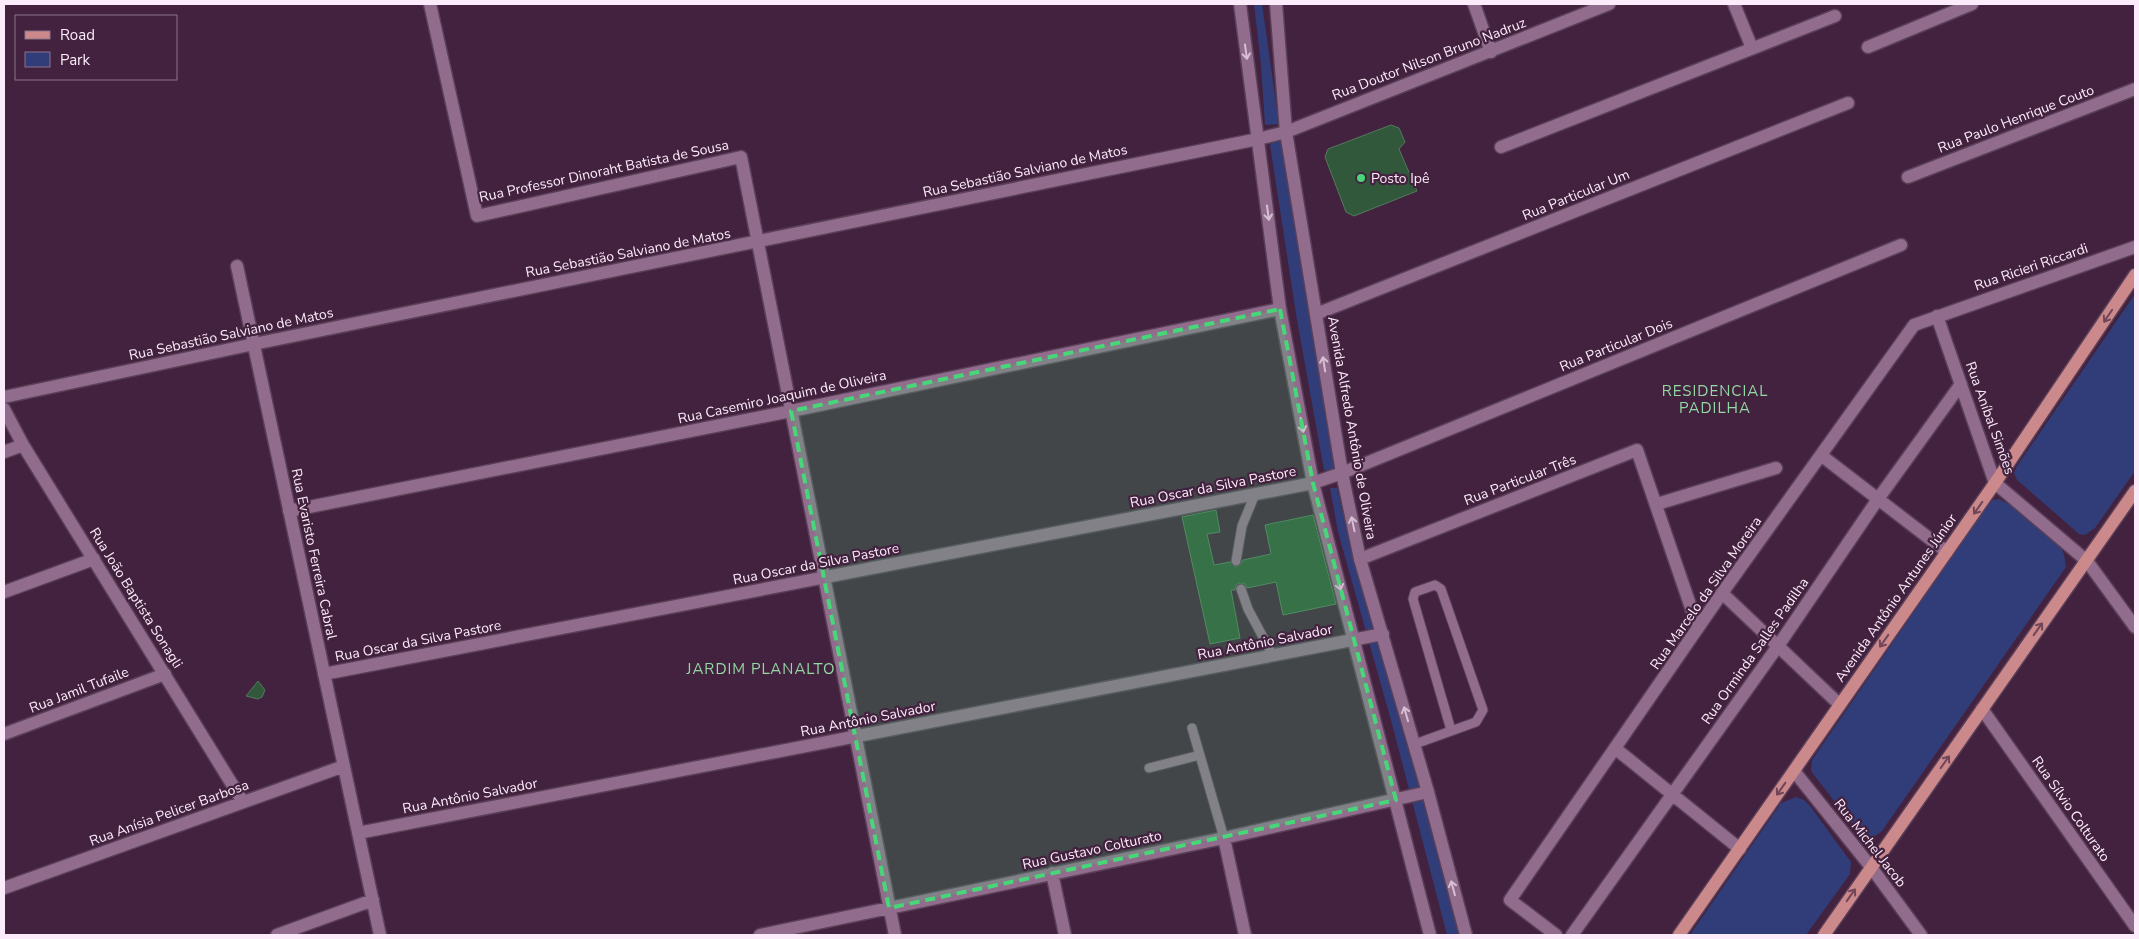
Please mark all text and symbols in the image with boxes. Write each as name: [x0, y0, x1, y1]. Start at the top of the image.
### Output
street label: Rua Doutor Nilson Bruno Nadruz: [1329, 13, 1529, 105]
legend: [15, 15, 178, 80]
text: Road: [60, 25, 95, 45]
one-way arrow: [1241, 44, 1251, 60]
text: Park: [60, 50, 90, 70]
street label: Rua Paulo Henrique Couto: [1935, 80, 2097, 158]
street label: Rua Professor Dinoraht Batista de Sousa: [477, 135, 731, 207]
street label: Rua Sebastião Salviano de Matos: [921, 140, 1129, 202]
street label: Rua Particular Um: [1519, 165, 1633, 225]
place label: Posto Ipê: [1371, 169, 1429, 188]
marker: Posto Ipê: [1355, 172, 1367, 184]
one-way arrow: [1263, 205, 1273, 221]
street label: Rua Sebastião Salviano de Matos: [524, 224, 732, 282]
street label: Rua Ricieri Riccardi: [1972, 239, 2090, 295]
street label: Rua Sebastião Salviano de Matos: [127, 303, 335, 365]
one-way arrow: [2103, 308, 2113, 322]
street label: Rua Particular Dois: [1557, 314, 1676, 376]
street label: Avenida Alfredo Antônio de Oliveira: [1323, 315, 1381, 541]
one-way arrow: [1319, 357, 1329, 373]
street label: Rua Aníbal Simões: [1961, 359, 2019, 477]
street label: Rua Casemiro Joaquim de Oliveira: [676, 366, 888, 428]
district label: RESIDENCIAL PADILHA: [1662, 381, 1768, 418]
one-way arrow: [1298, 417, 1308, 433]
street label: Rua Particular Três: [1461, 450, 1579, 510]
street label: Rua Oscar da Silva Pastore: [1128, 462, 1298, 512]
street label: Rua Evaristo Ferreira Cabral: [287, 467, 342, 642]
one-way arrow: [1973, 501, 1983, 515]
street label: Avenida Antônio Antunes Júnior: [1831, 510, 1961, 686]
street label: Rua Marcelo da Silva Moreira: [1646, 513, 1766, 673]
one-way arrow: [1348, 517, 1357, 533]
street label: Rua João Baptista Sonagli: [85, 524, 187, 672]
street label: Rua Oscar da Silva Pastore: [731, 539, 901, 589]
street label: Rua Orminda Salles Padilha: [1697, 574, 1813, 728]
one-way arrow: [1335, 575, 1344, 591]
street label: Rua Oscar da Silva Pastore: [333, 616, 503, 666]
street label: Rua Antônio Salvador: [1196, 620, 1334, 664]
one-way arrow: [2033, 623, 2043, 637]
one-way arrow: [1879, 634, 1889, 648]
district label: JARDIM PLANALTO: [686, 659, 835, 679]
street label: Rua Jamil Tufaile: [26, 662, 132, 718]
street label: Rua Antônio Salvador: [799, 697, 937, 741]
one-way arrow: [1401, 707, 1411, 723]
street label: Rua Sílvio Colturato: [2027, 753, 2115, 866]
one-way arrow: [1940, 755, 1950, 769]
street label: Rua Antônio Salvador: [401, 774, 539, 818]
street label: Rua Anísia Pelicer Barbosa: [87, 775, 251, 851]
one-way arrow: [1776, 782, 1786, 796]
street label: Rua Michel Jacob: [1829, 795, 1911, 891]
street label: Rua Gustavo Colturato: [1021, 826, 1164, 874]
one-way arrow: [1448, 881, 1458, 897]
one-way arrow: [1846, 888, 1856, 902]

